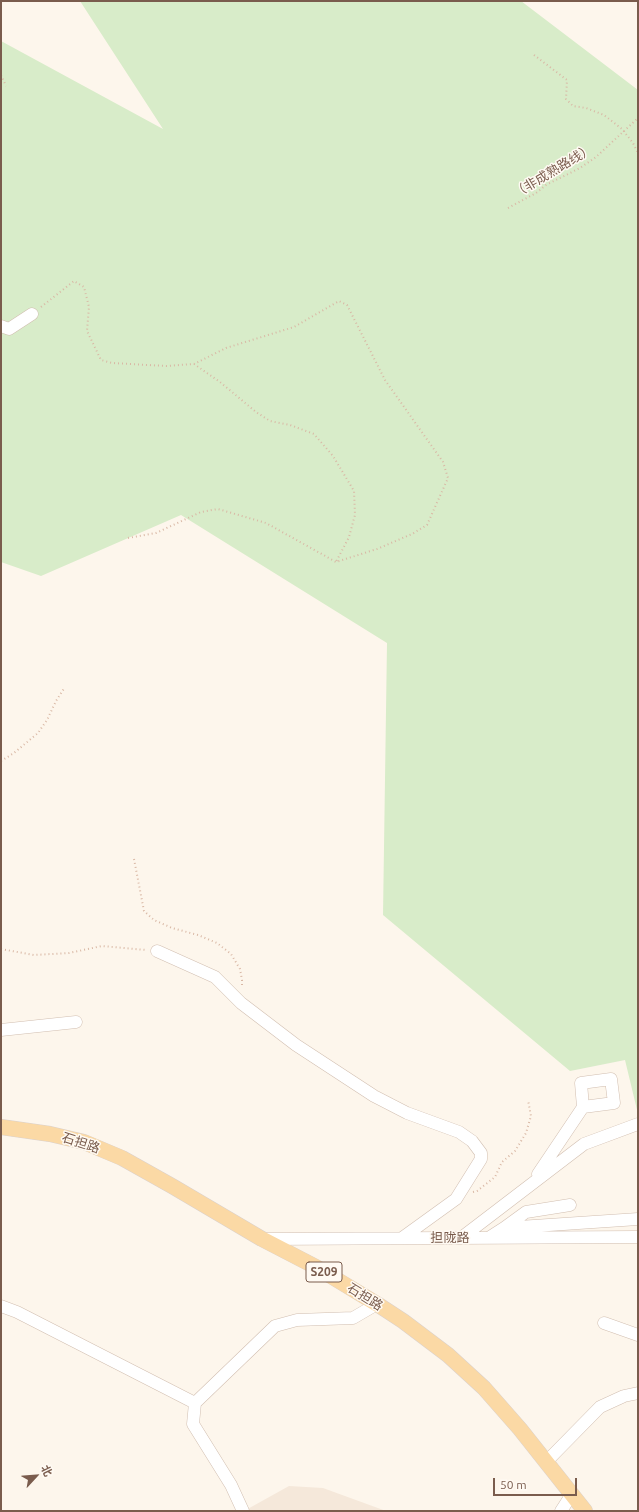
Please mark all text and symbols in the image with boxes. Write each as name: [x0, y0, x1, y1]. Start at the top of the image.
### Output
street label: （非成熟路线）: [510, 141, 596, 201]
street label: 石担路: [60, 1130, 102, 1156]
street label: 担陇路: [431, 1230, 469, 1246]
road number: S209: [306, 1262, 342, 1282]
street label: 石担路: [344, 1280, 386, 1314]
north arrow: [16, 1456, 56, 1496]
text: 北: [39, 1463, 55, 1478]
scale bar: [495, 1470, 579, 1496]
text: 50 m: [500, 1478, 527, 1491]

